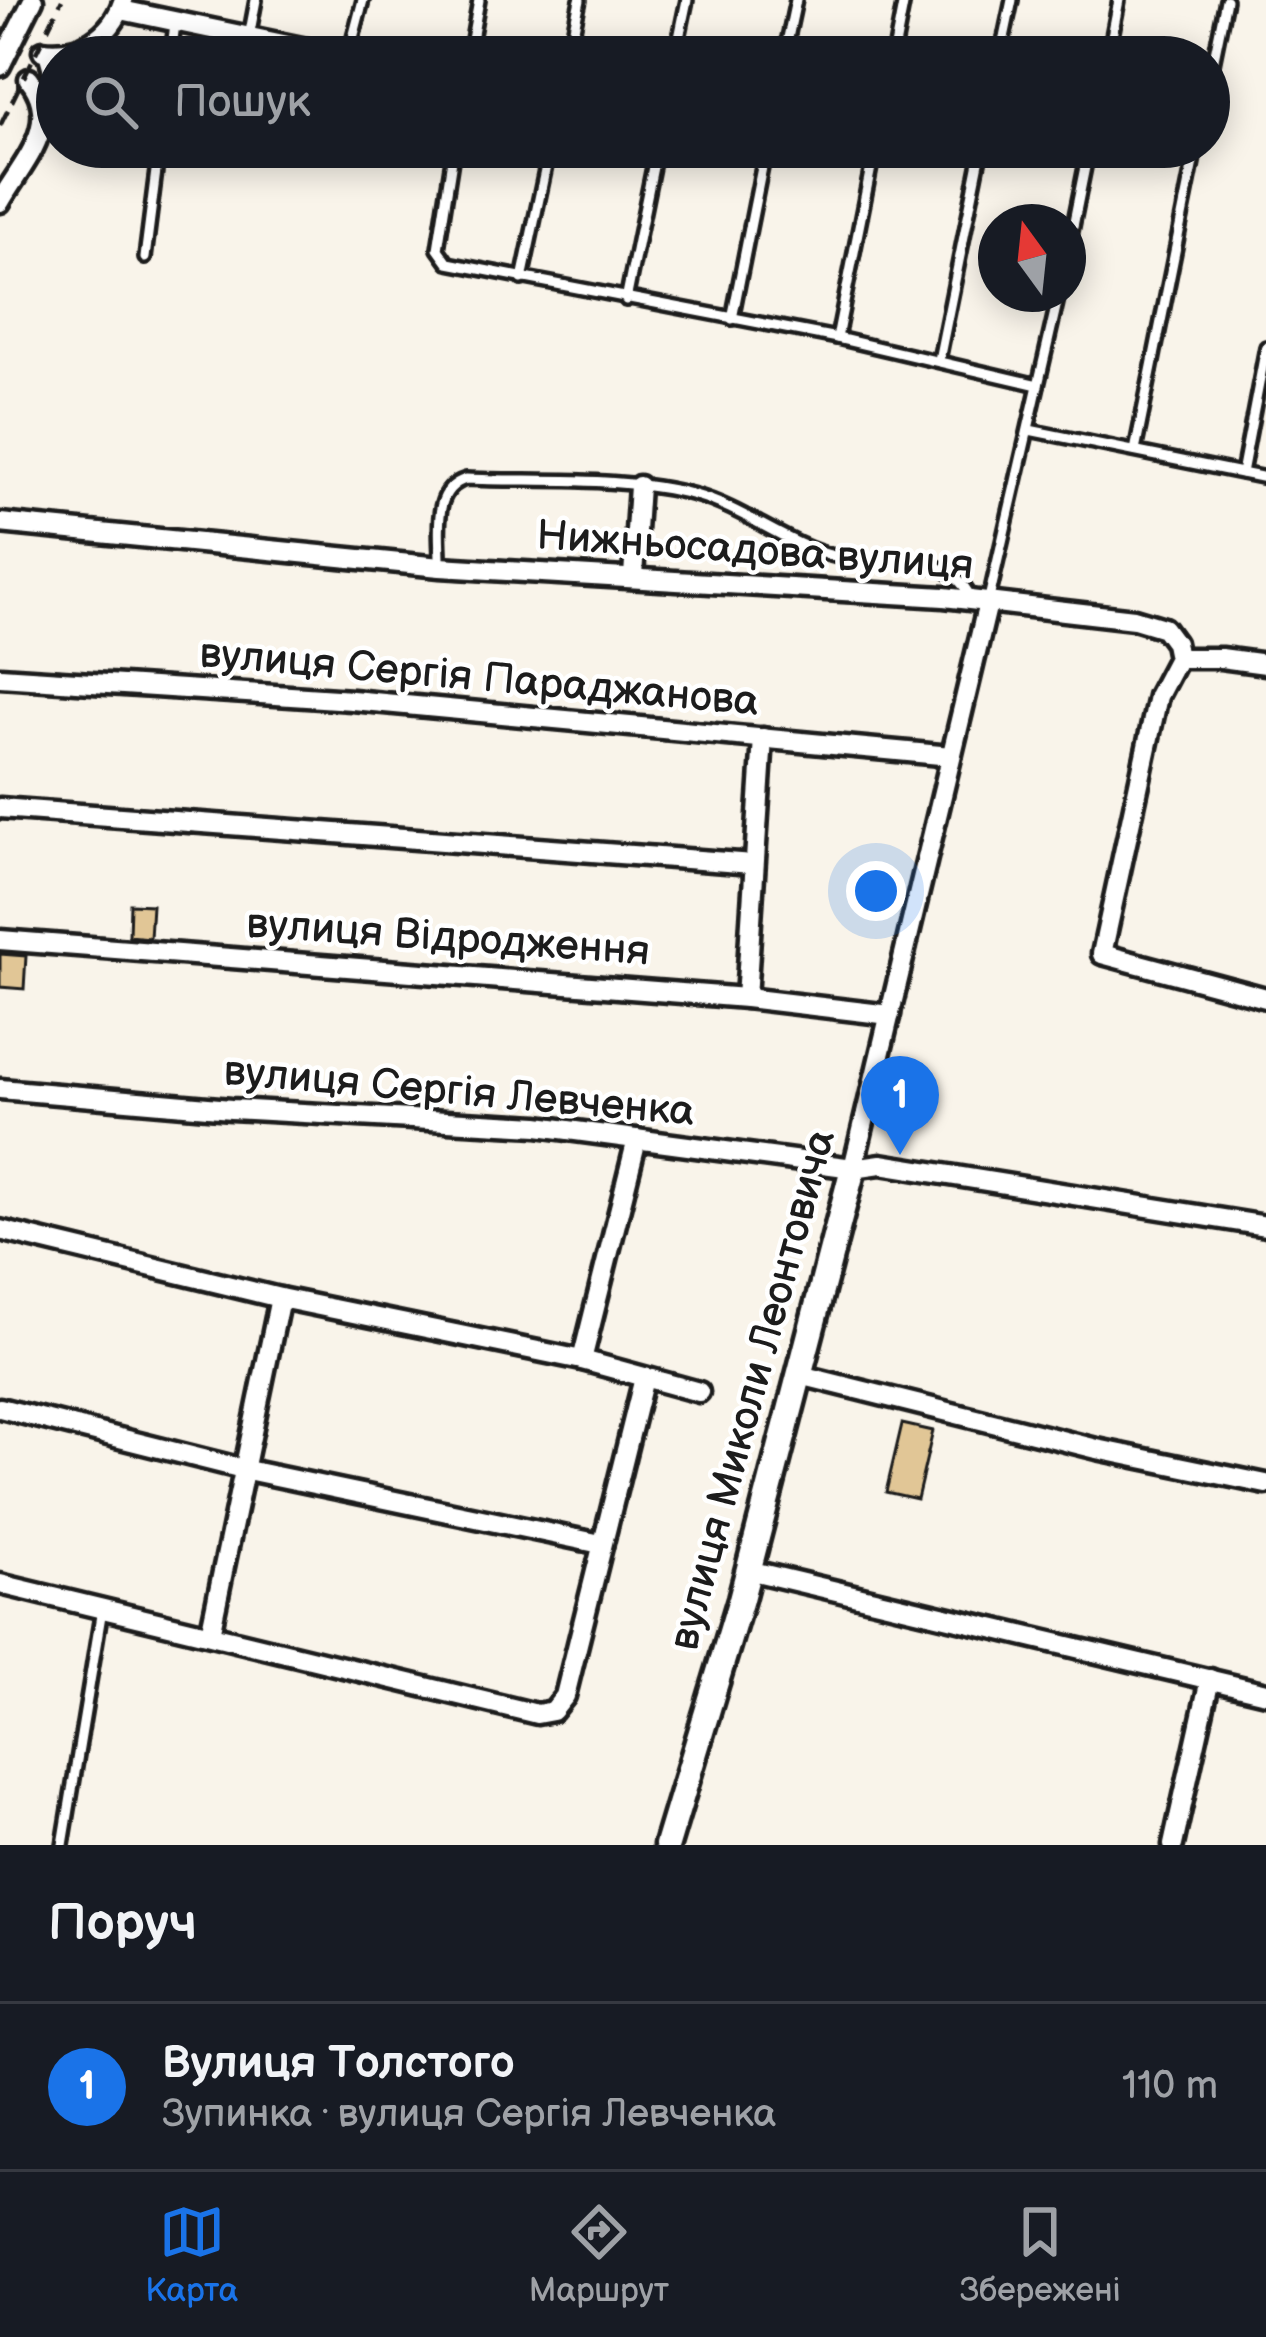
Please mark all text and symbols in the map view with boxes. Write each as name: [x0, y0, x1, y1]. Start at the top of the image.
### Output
search box: [36, 36, 1230, 168]
icon: search: [78, 69, 144, 135]
text: Пошук: [174, 75, 311, 130]
north arrow: [978, 204, 1086, 312]
street label: Нижньосадова вулиця: [535, 510, 975, 592]
street label: вулиця Сергія Параджанова: [197, 628, 761, 728]
your location: [846, 861, 906, 921]
street label: вулиця Відродження: [245, 898, 651, 978]
street label: вулиця Сергія Левченка: [222, 1046, 697, 1138]
pin: 1: [861, 1056, 939, 1155]
street label: вулиця Миколи Леонтовича: [659, 1124, 847, 1656]
text: Поруч: [48, 1893, 197, 1954]
text: Вулиця Толстого: [162, 2036, 515, 2091]
text: 1: [79, 2063, 95, 2110]
text: 110 m: [1122, 2063, 1218, 2110]
text: Зупинка · вулиця Сергія Левченка: [162, 2091, 776, 2138]
tab: Карта: [145, 2199, 238, 2311]
tab: Маршрут: [529, 2199, 669, 2311]
tab: Збережені: [960, 2199, 1121, 2311]

